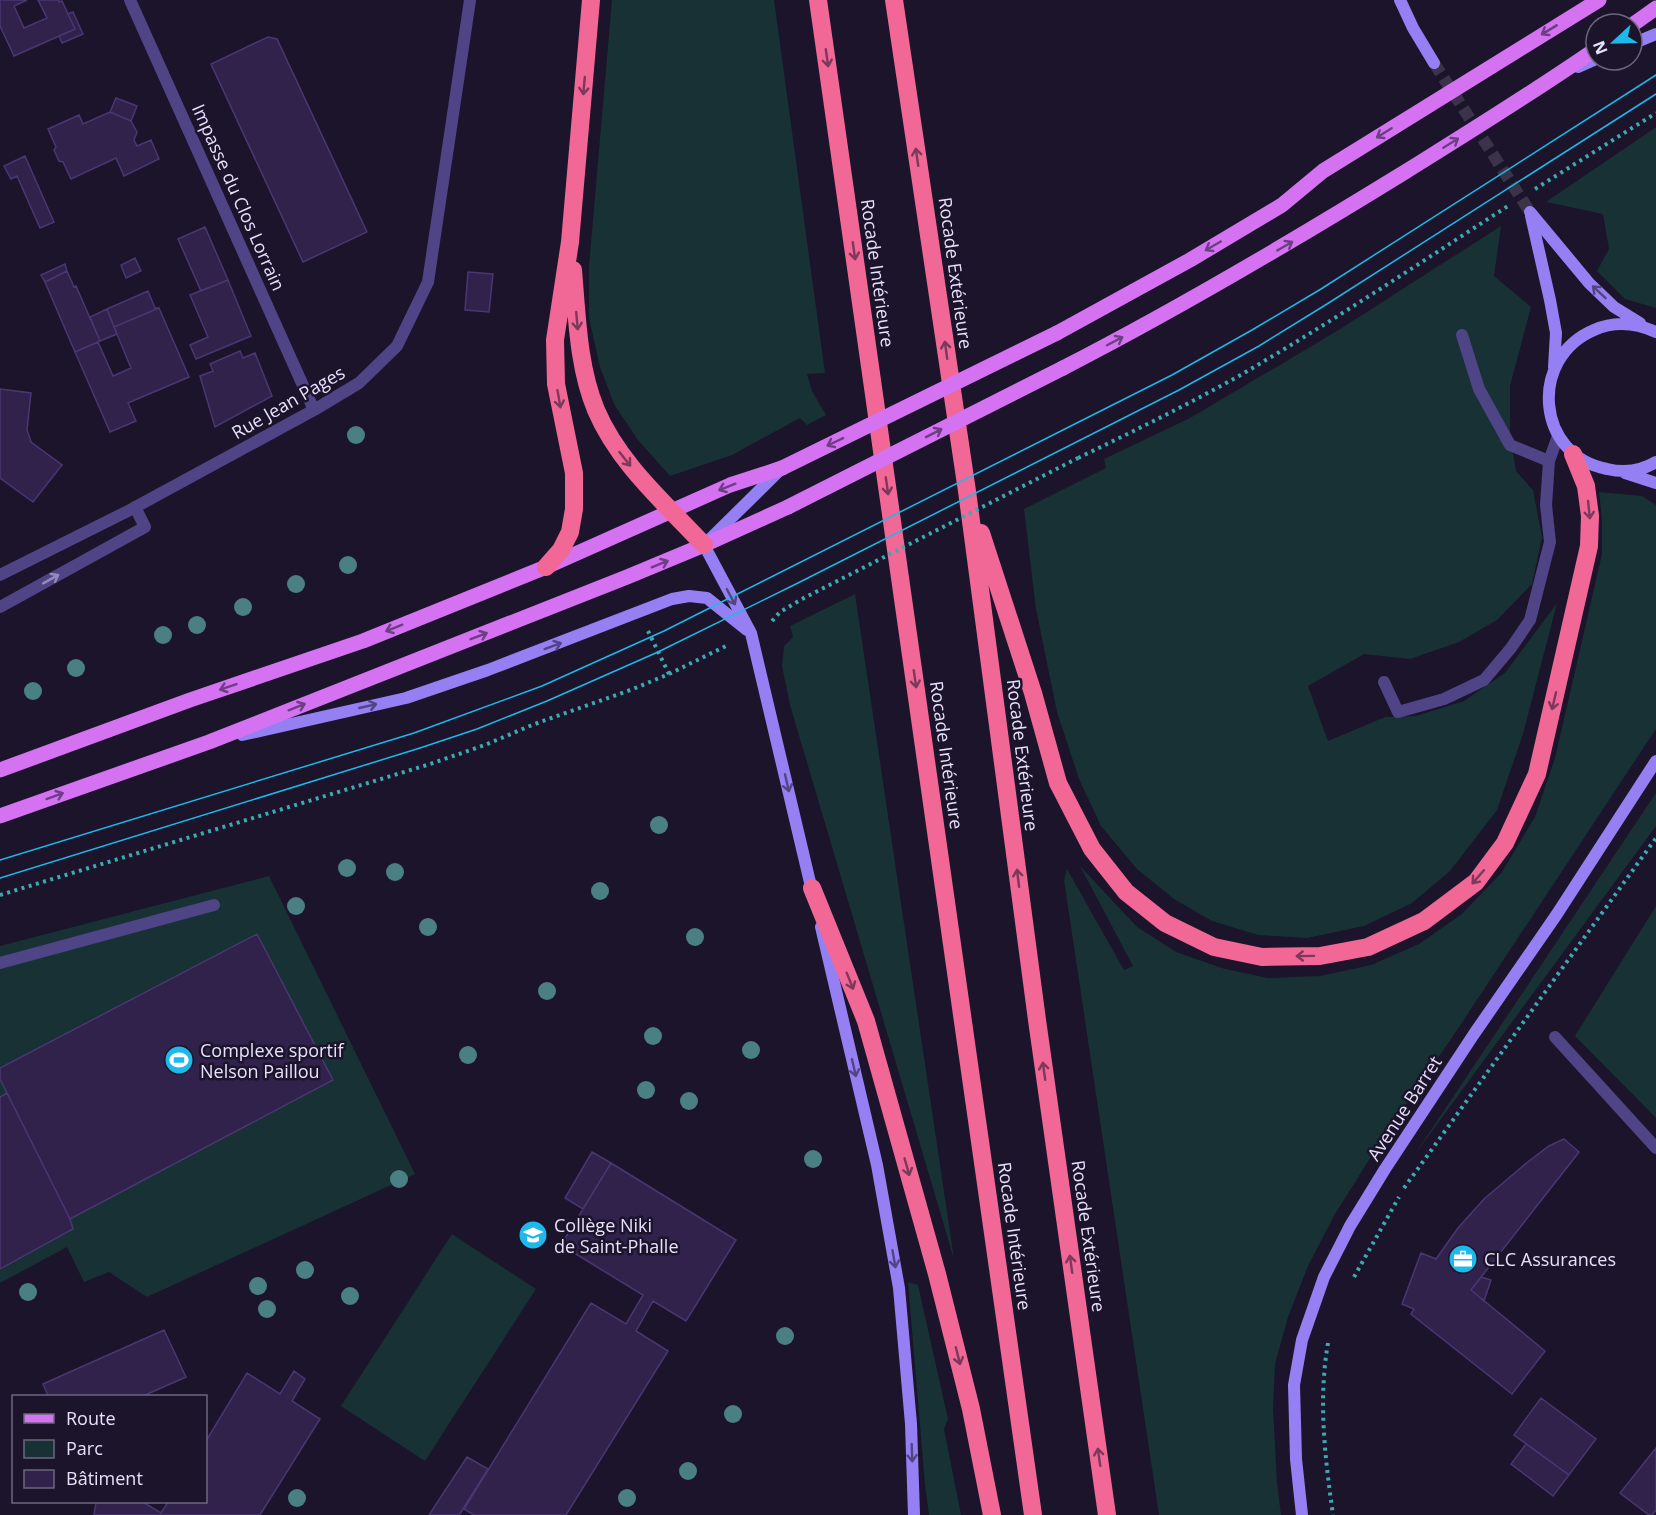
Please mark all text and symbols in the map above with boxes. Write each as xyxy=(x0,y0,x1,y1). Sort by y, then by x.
north arrow xyxy=(1584,12,1644,72)
one-way arrow xyxy=(1541,25,1558,37)
text: N xyxy=(1587,37,1613,58)
one-way arrow xyxy=(821,48,832,67)
one-way arrow xyxy=(578,75,589,95)
street label: Impasse du Clos Lorrain xyxy=(187,100,291,294)
one-way arrow xyxy=(1376,128,1393,140)
one-way arrow xyxy=(1442,137,1459,149)
one-way arrow xyxy=(912,147,923,167)
street label: Rocade Extérieure xyxy=(933,196,979,350)
street label: Rocade Intérieure xyxy=(856,197,900,349)
one-way arrow xyxy=(1276,239,1293,251)
one-way arrow xyxy=(1205,240,1222,252)
one-way arrow xyxy=(849,241,860,260)
one-way arrow xyxy=(1591,285,1606,300)
one-way arrow xyxy=(572,310,583,330)
one-way arrow xyxy=(1106,335,1123,347)
one-way arrow xyxy=(941,340,952,360)
street label: Rue Jean Pages xyxy=(227,360,349,444)
one-way arrow xyxy=(554,388,565,408)
one-way arrow xyxy=(925,427,943,439)
one-way arrow xyxy=(827,437,845,449)
one-way arrow xyxy=(619,451,632,467)
one-way arrow xyxy=(882,475,893,495)
one-way arrow xyxy=(718,482,737,493)
one-way arrow xyxy=(1584,499,1595,519)
one-way arrow xyxy=(650,557,669,568)
one-way arrow xyxy=(42,573,59,585)
one-way arrow xyxy=(725,588,737,605)
one-way arrow xyxy=(386,623,404,634)
one-way arrow xyxy=(469,630,487,641)
one-way arrow xyxy=(543,639,562,650)
one-way arrow xyxy=(909,668,920,688)
street label: Rocade Extérieure xyxy=(1002,678,1044,832)
street label: Rocade Intérieure xyxy=(925,679,969,831)
one-way arrow xyxy=(219,683,238,694)
one-way arrow xyxy=(1547,691,1559,710)
one-way arrow xyxy=(358,700,377,711)
one-way arrow xyxy=(287,701,306,712)
one-way arrow xyxy=(782,773,793,792)
one-way arrow xyxy=(45,790,64,801)
one-way arrow xyxy=(1012,868,1023,888)
one-way arrow xyxy=(1471,869,1485,884)
one-way arrow xyxy=(1296,950,1316,962)
one-way arrow xyxy=(845,971,856,990)
place label: Complexe sportif Nelson Paillou xyxy=(200,1038,344,1083)
sports icon: Complexe sportif Nelson Paillou xyxy=(163,1044,195,1076)
street label: Avenue Barret xyxy=(1361,1051,1447,1165)
one-way arrow xyxy=(849,1057,860,1077)
one-way arrow xyxy=(1038,1062,1049,1081)
one-way arrow xyxy=(902,1157,913,1176)
street label: Rocade Extérieure xyxy=(1066,1159,1112,1313)
street label: Rocade Intérieure xyxy=(993,1160,1037,1312)
place label: Collège Niki de Saint-Phalle xyxy=(554,1213,679,1258)
school or university icon: Collège Niki de Saint-Phalle xyxy=(517,1219,549,1251)
office icon: CLC Assurances xyxy=(1447,1243,1479,1275)
place label: CLC Assurances xyxy=(1484,1247,1616,1271)
one-way arrow xyxy=(889,1248,900,1268)
one-way arrow xyxy=(1066,1255,1077,1274)
one-way arrow xyxy=(952,1346,964,1365)
legend xyxy=(12,1395,207,1503)
text: Route xyxy=(66,1406,116,1430)
text: Parc xyxy=(66,1436,103,1460)
one-way arrow xyxy=(906,1442,917,1462)
one-way arrow xyxy=(1093,1448,1104,1467)
text: Bâtiment xyxy=(66,1466,143,1490)

